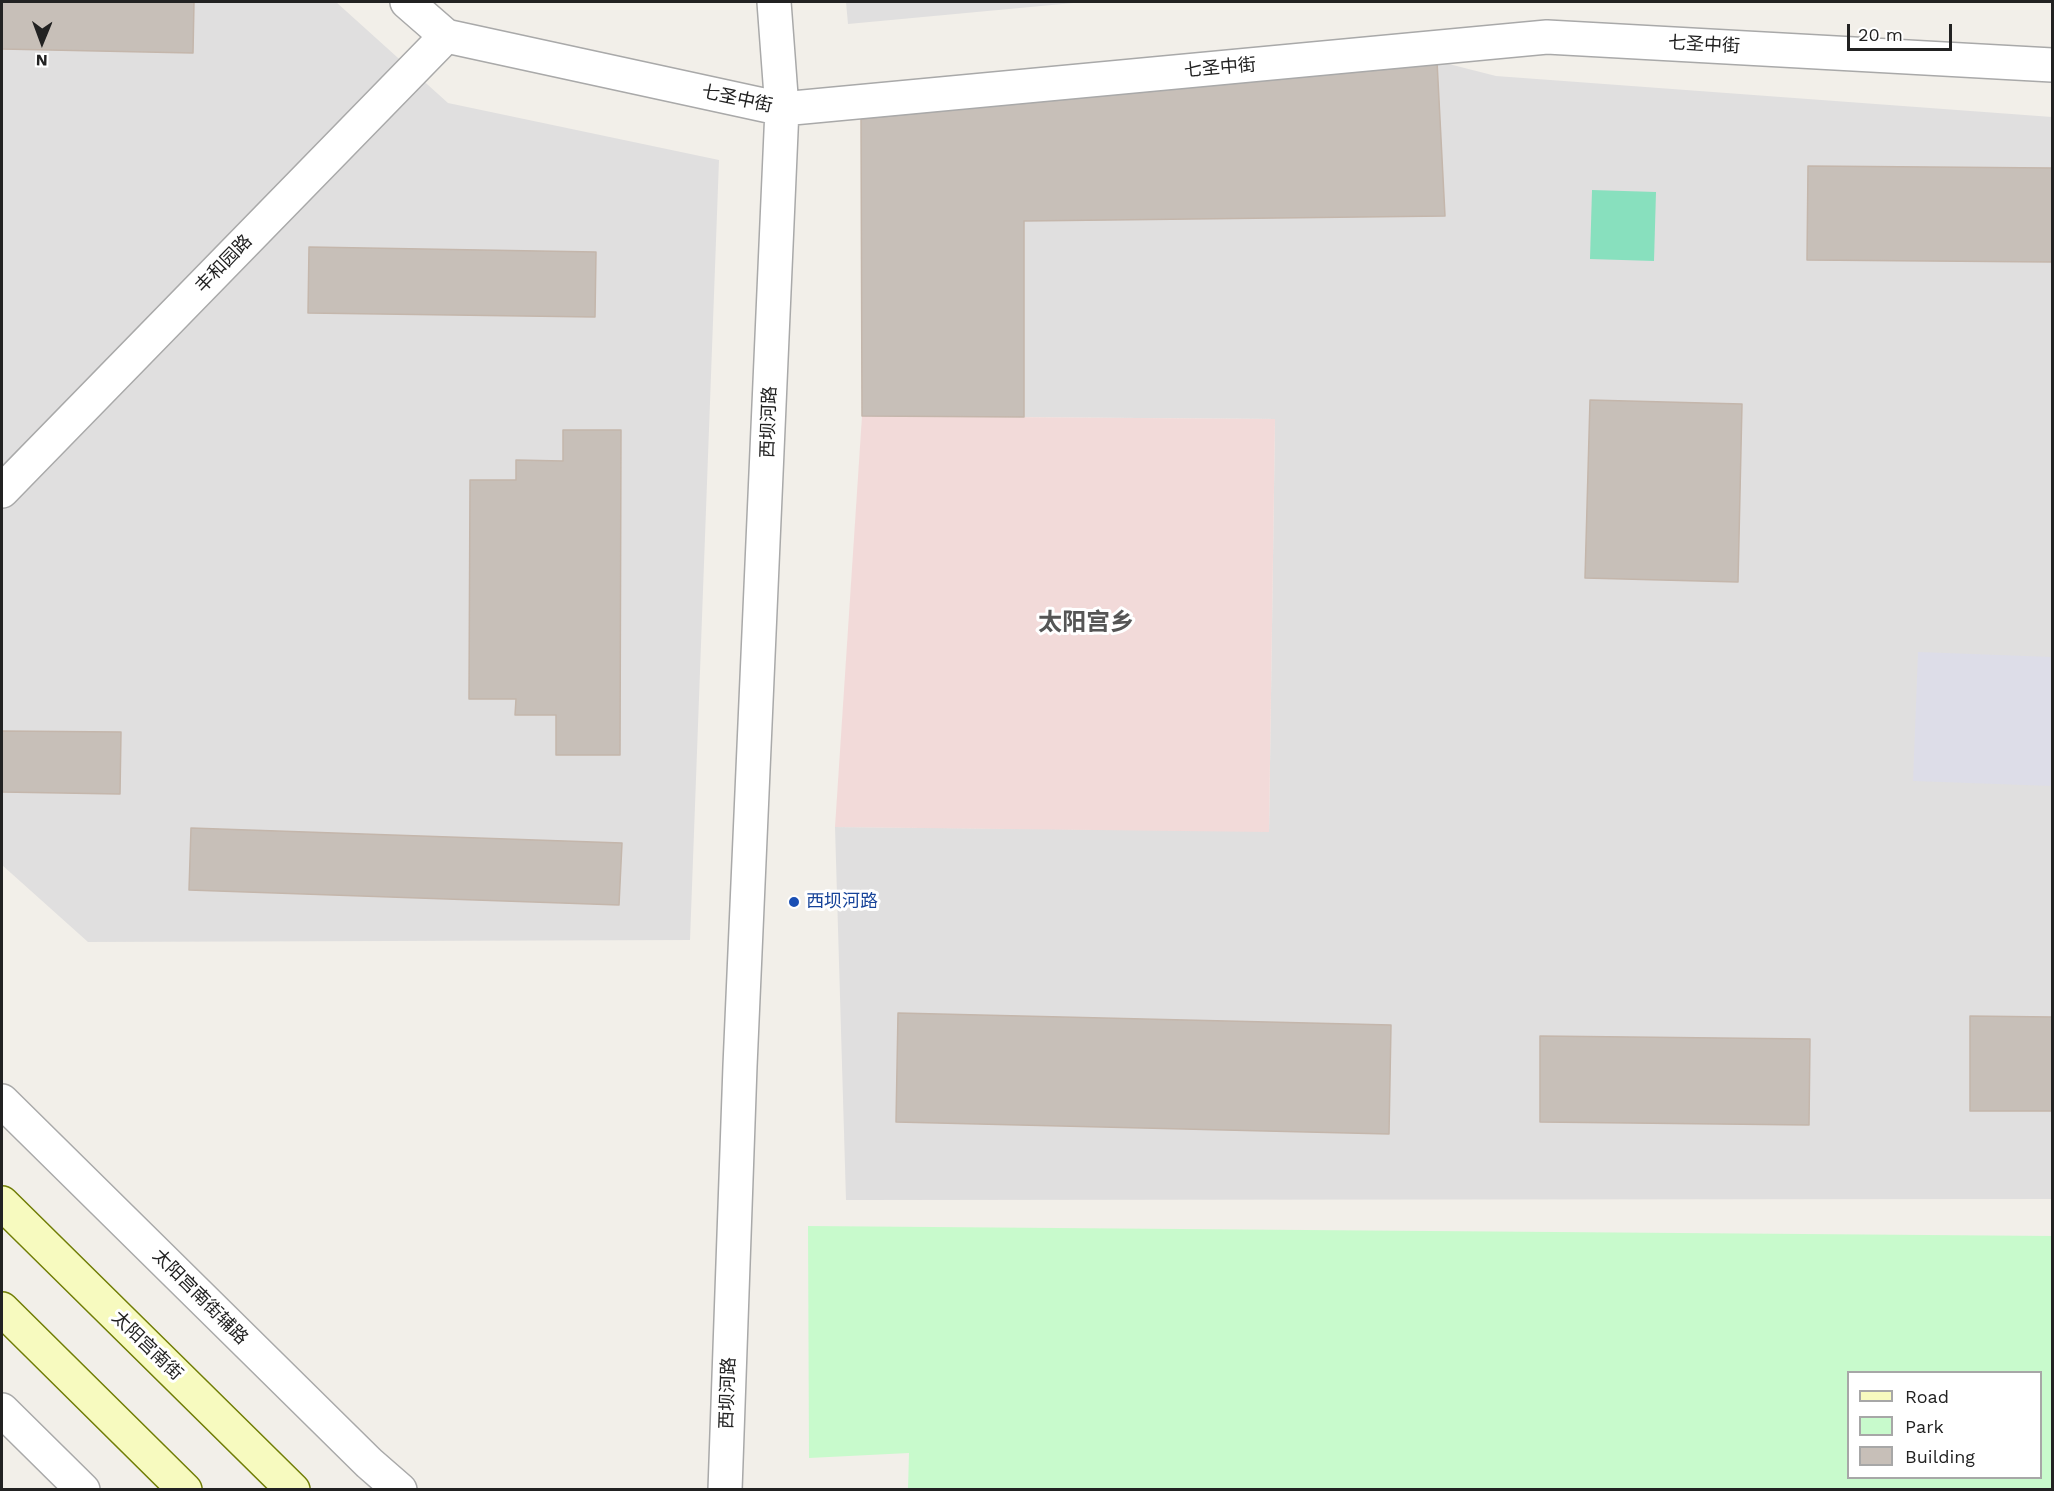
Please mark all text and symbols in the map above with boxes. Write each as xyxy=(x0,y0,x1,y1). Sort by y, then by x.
north arrow xyxy=(12,12,72,72)
scale bar xyxy=(1850,12,1955,50)
text: 20 m xyxy=(1858,24,1903,45)
street label: 七圣中街 xyxy=(1667,32,1741,58)
text: N xyxy=(36,51,48,70)
street label: 七圣中街 xyxy=(1183,54,1257,82)
street label: 七圣中街 xyxy=(700,81,774,117)
street label: 丰和园路 xyxy=(191,231,257,297)
street label: 西坝河路 xyxy=(757,386,781,458)
district label: 太阳宫乡 xyxy=(1038,609,1134,637)
place label: 西坝河路 xyxy=(806,891,878,913)
marker: 西坝河路 xyxy=(787,895,801,909)
street label: 太阳宫南街辅路 xyxy=(148,1245,252,1349)
street label: 太阳宫南街 xyxy=(107,1307,187,1385)
street label: 西坝河路 xyxy=(716,1357,740,1429)
legend xyxy=(1847,1371,2042,1479)
text: Road xyxy=(1905,1386,1949,1407)
text: Park xyxy=(1905,1416,1944,1437)
text: Building xyxy=(1905,1446,1975,1467)

